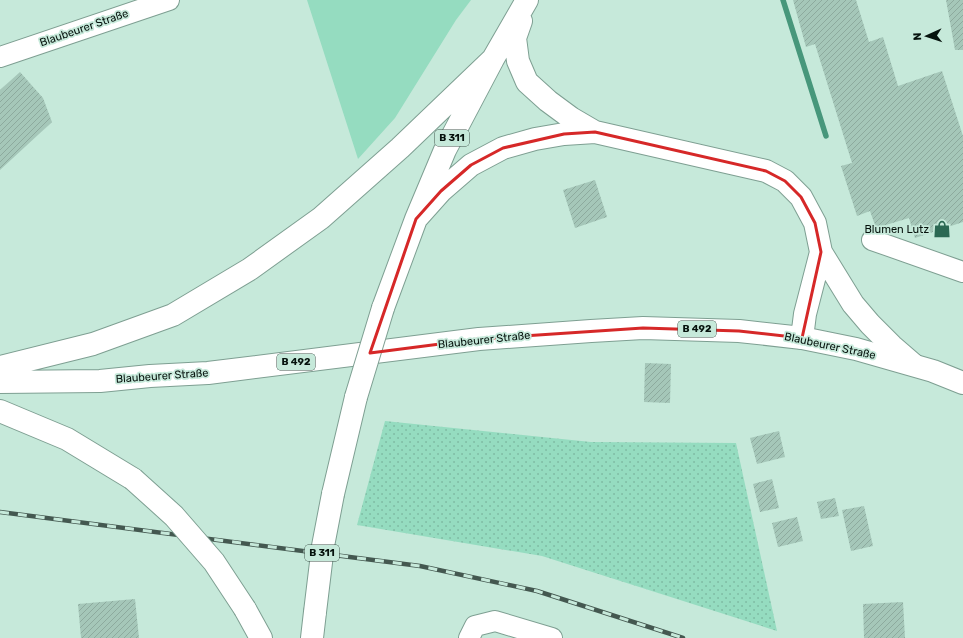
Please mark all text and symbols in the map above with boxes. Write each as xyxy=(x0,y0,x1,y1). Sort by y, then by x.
street label: Blaubeurer Straße xyxy=(38,7,130,49)
north arrow xyxy=(907,16,947,56)
text: N xyxy=(911,32,924,41)
road number: B 311 xyxy=(435,130,469,146)
shop icon: Blumen Lutz xyxy=(932,219,952,239)
place label: Blumen Lutz xyxy=(865,223,929,236)
road number: B 492 xyxy=(678,321,716,337)
street label: Blaubeurer Straße xyxy=(437,329,531,351)
street label: Blaubeurer Straße xyxy=(783,330,877,362)
road number: B 492 xyxy=(277,354,315,370)
street label: Blaubeurer Straße xyxy=(115,366,209,386)
road number: B 311 xyxy=(305,545,339,561)

